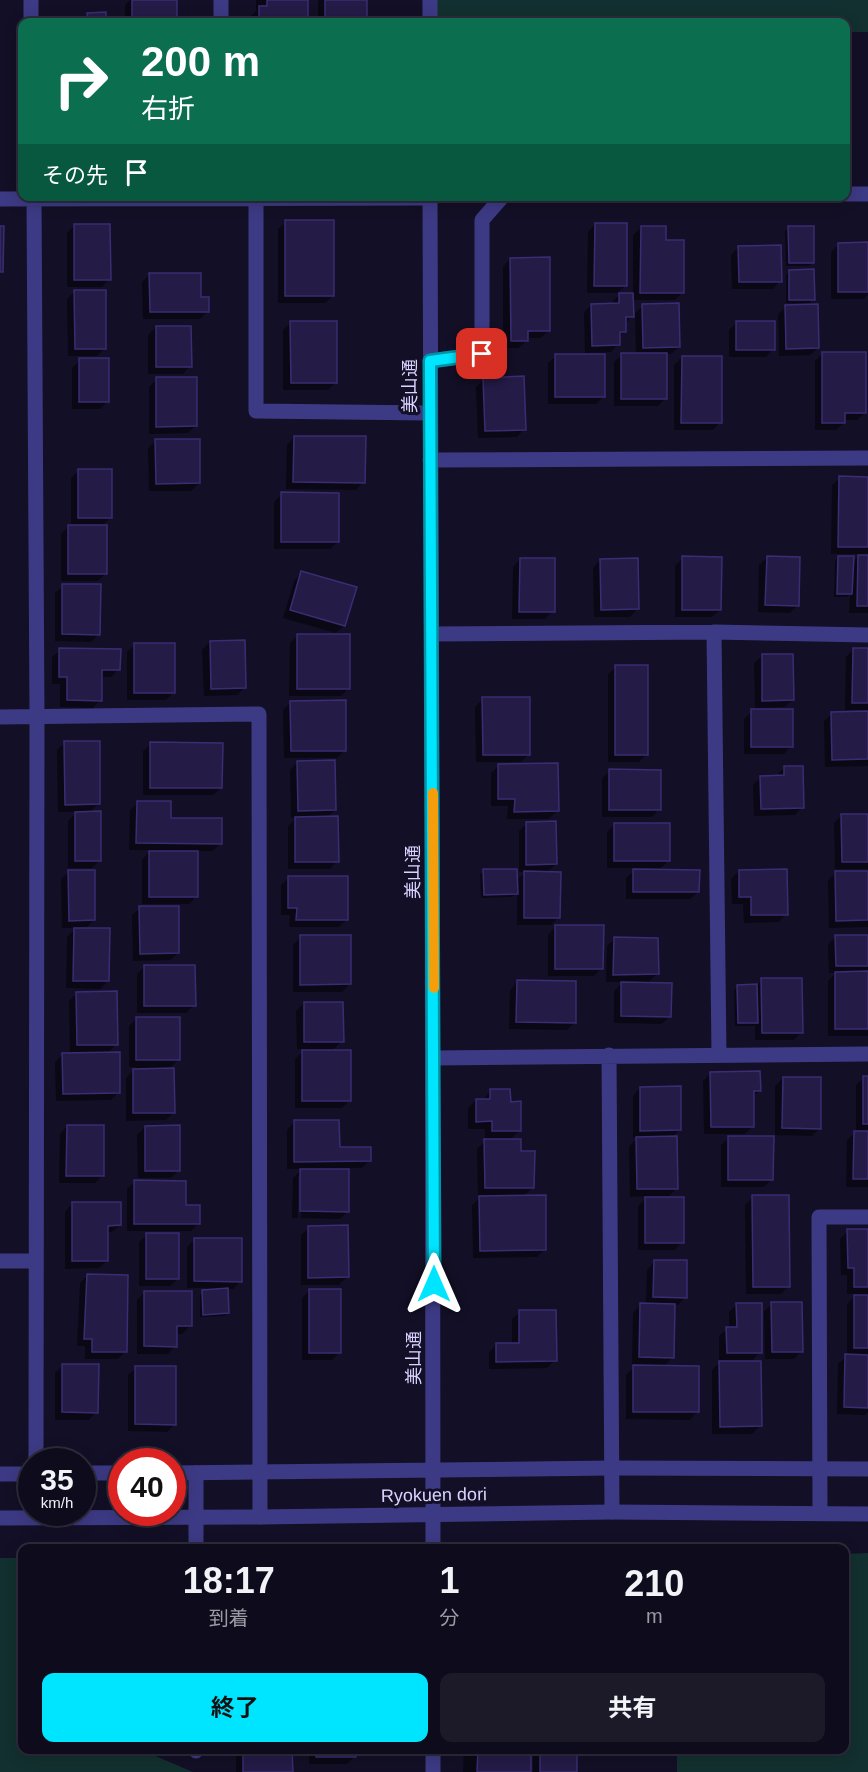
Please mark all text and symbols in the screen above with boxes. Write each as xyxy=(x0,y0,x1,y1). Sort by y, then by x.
text: 200 m xyxy=(141,38,260,85)
icon: right xyxy=(42,42,120,120)
text: 右折 xyxy=(141,94,195,124)
icon: arrive xyxy=(120,156,153,189)
text: その先 xyxy=(42,163,108,188)
pin xyxy=(456,328,507,379)
icon: arrive xyxy=(465,337,498,370)
street label: 美山通 xyxy=(400,359,420,413)
street label: 美山通 xyxy=(403,845,423,899)
position arrow xyxy=(402,1252,466,1316)
street label: 美山通 xyxy=(404,1331,424,1385)
speed limit sign: 40 xyxy=(108,1448,186,1526)
text: 35 xyxy=(40,1463,74,1496)
street label: Ryokuen dori xyxy=(381,1484,487,1506)
text: km/h xyxy=(41,1494,73,1511)
text: 18:17 xyxy=(183,1560,275,1601)
text: 1 xyxy=(439,1560,460,1601)
text: 210 xyxy=(624,1563,684,1604)
text: m xyxy=(646,1605,663,1627)
text: 到着 xyxy=(209,1607,249,1629)
text: 分 xyxy=(440,1607,460,1629)
button: 終了 xyxy=(42,1673,428,1742)
button: 共有 xyxy=(440,1673,825,1742)

